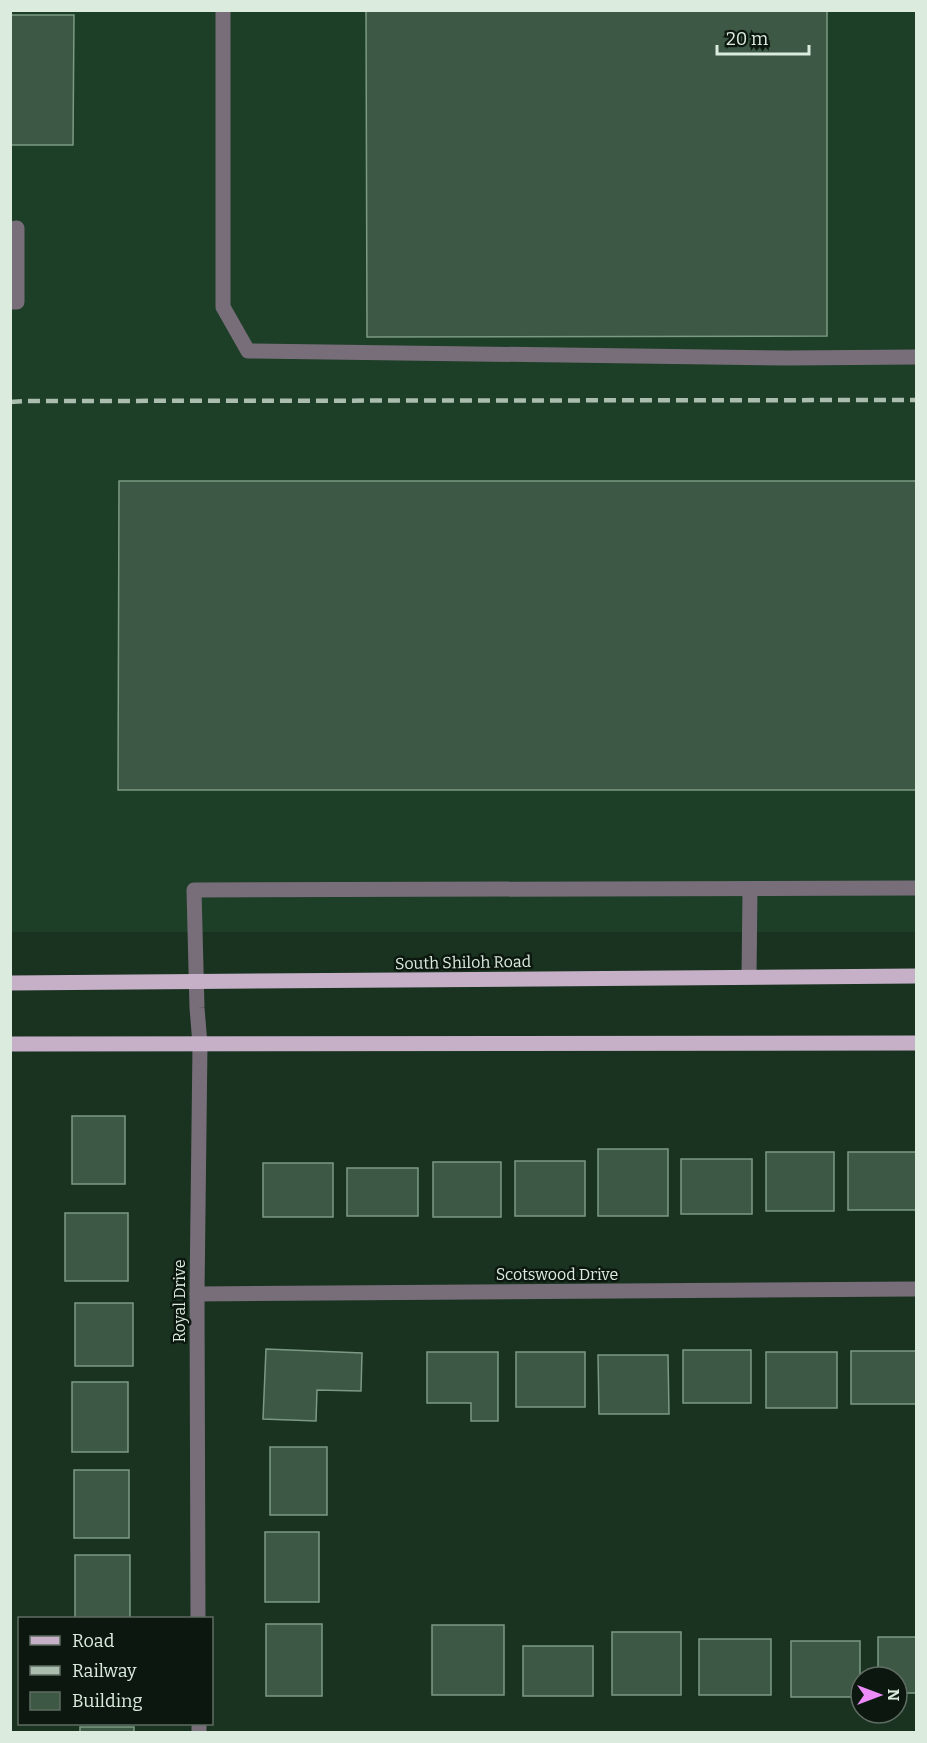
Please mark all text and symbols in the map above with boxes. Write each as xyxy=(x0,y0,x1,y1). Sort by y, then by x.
scale bar xyxy=(717,18,808,56)
text: 20 m xyxy=(726,28,768,50)
street label: South Shiloh Road xyxy=(395,952,532,973)
street label: Royal Drive xyxy=(170,1259,189,1343)
street label: Scotswood Drive xyxy=(496,1265,618,1284)
legend xyxy=(18,1617,213,1725)
text: Road xyxy=(72,1630,115,1652)
text: Railway xyxy=(72,1660,137,1682)
north arrow xyxy=(849,1665,909,1725)
text: N xyxy=(884,1689,903,1701)
text: Building xyxy=(72,1690,143,1712)

